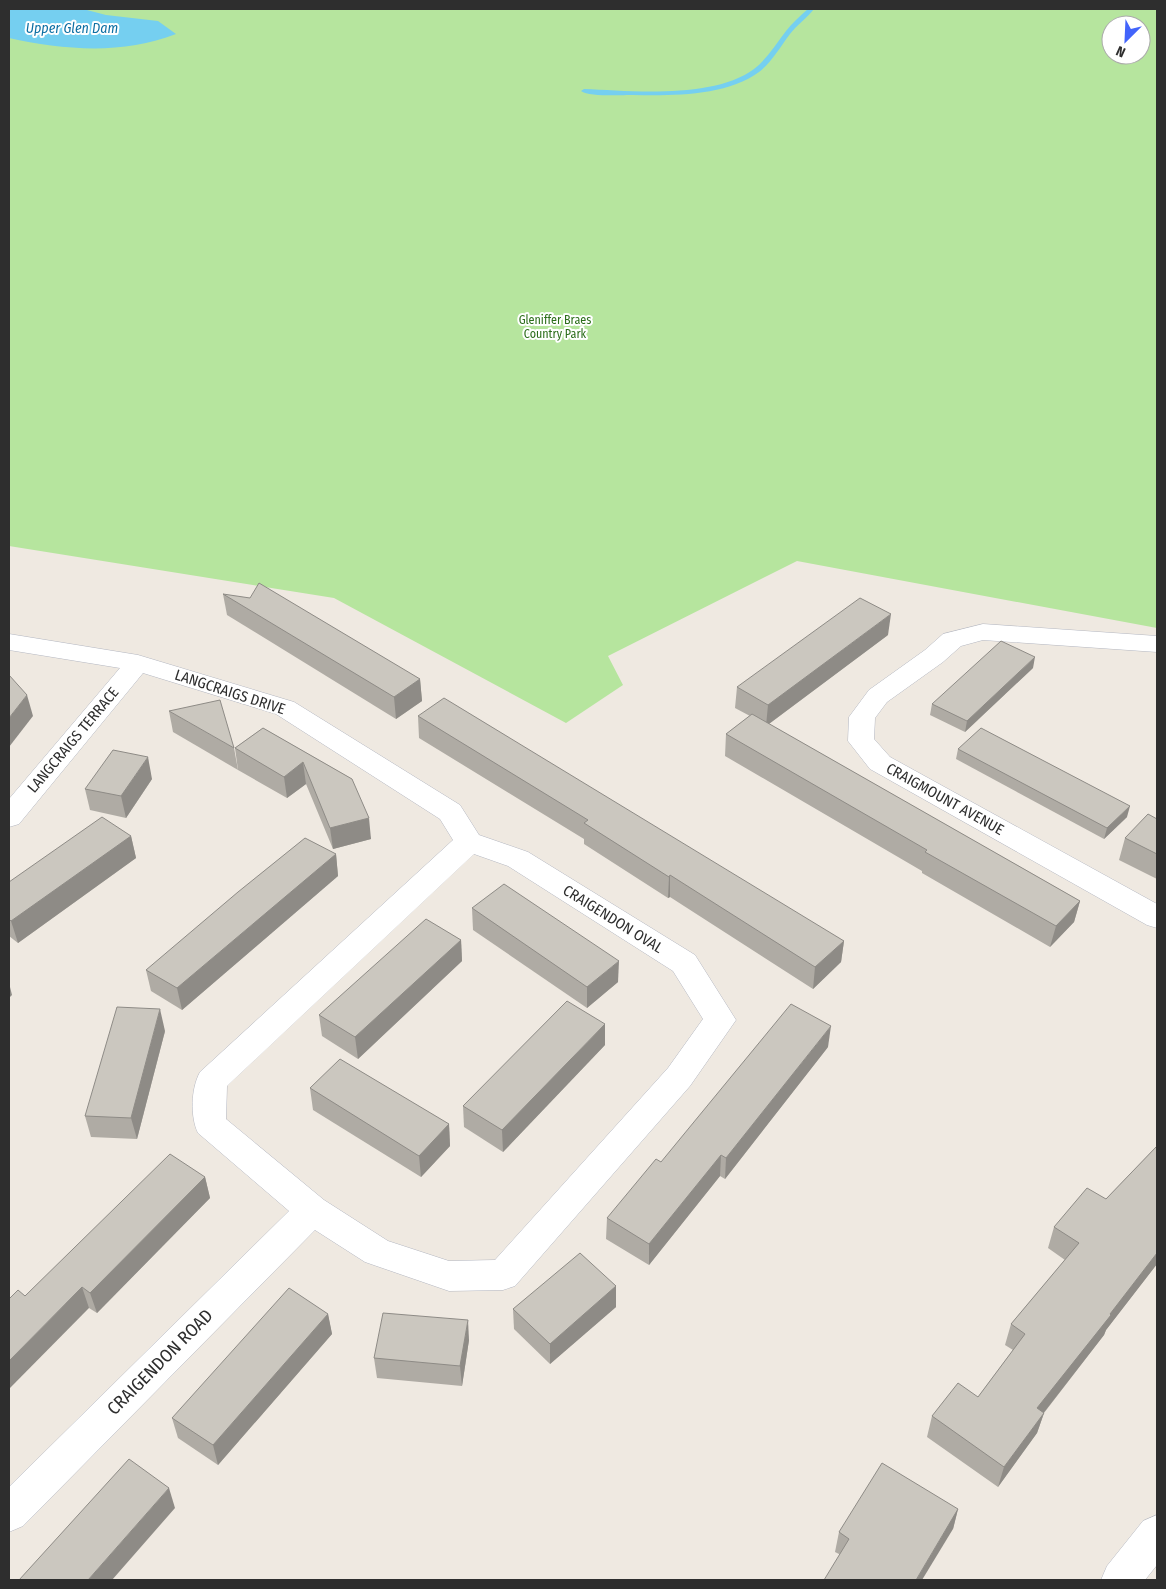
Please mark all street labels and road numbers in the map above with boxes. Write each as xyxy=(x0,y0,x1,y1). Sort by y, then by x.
street label: LANGCRAIGS DRIVE xyxy=(173,666,287,718)
street label: LANGCRAIGS TERRACE xyxy=(24,684,122,796)
street label: CRAIGMOUNT AVENUE xyxy=(883,759,1007,839)
street label: CRAIGENDON OVAL xyxy=(560,881,667,957)
street label: CRAIGENDON ROAD xyxy=(103,1305,217,1419)

